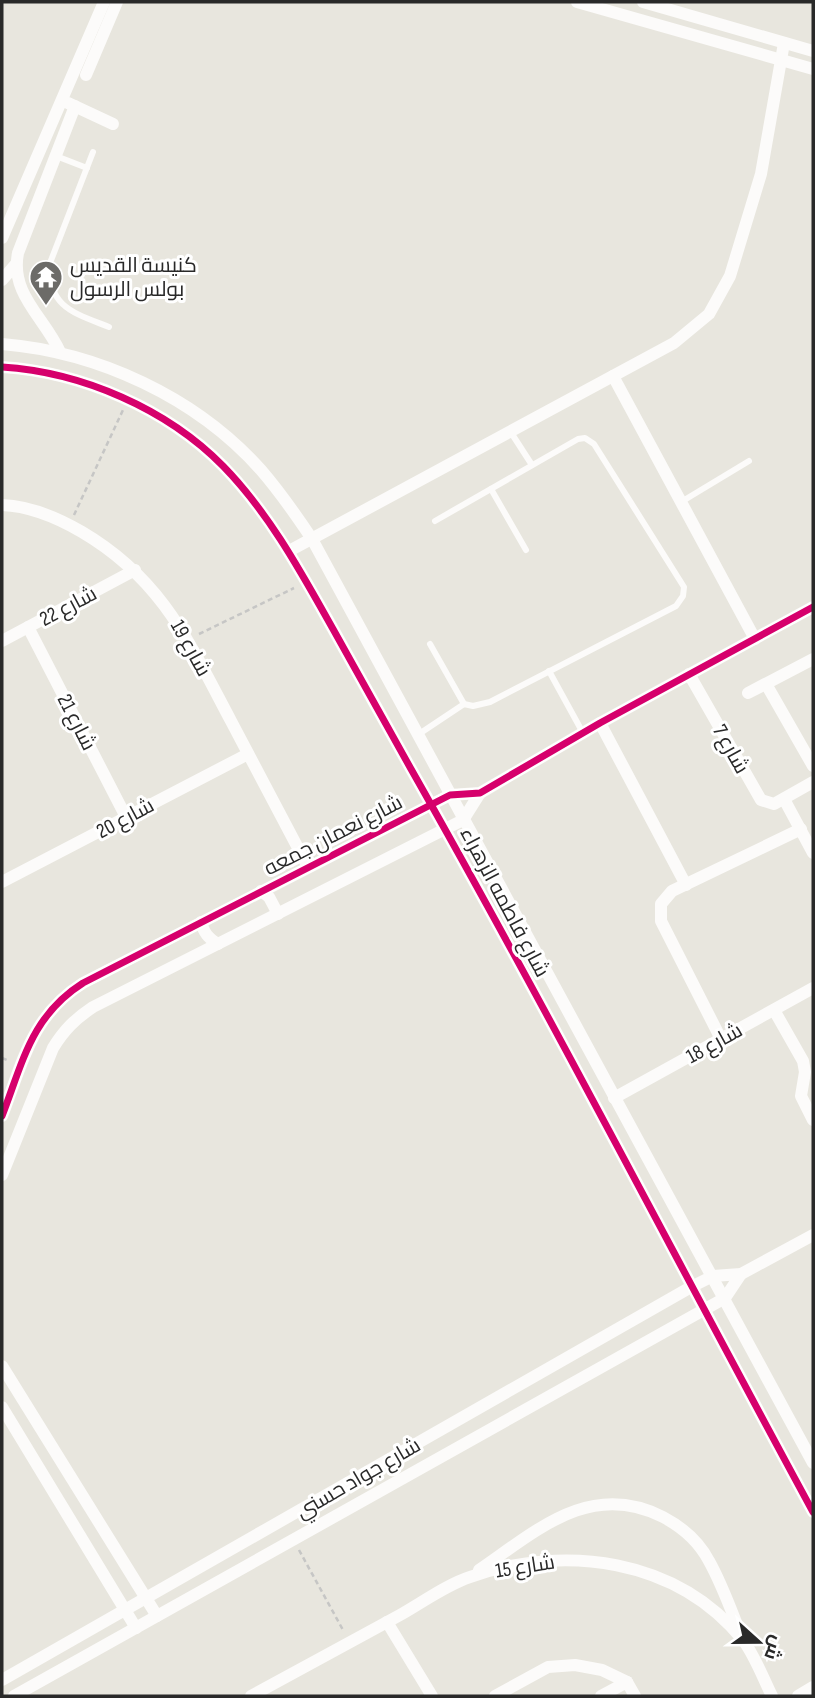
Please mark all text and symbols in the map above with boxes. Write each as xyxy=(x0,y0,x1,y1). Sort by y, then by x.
place label: كنيسة القديس بولس الرسول xyxy=(70,253,197,302)
temple icon: كنيسة القديس بولس الرسول xyxy=(27,258,65,307)
street label: شارع 22 xyxy=(35,581,102,633)
street label: شارع 19 xyxy=(164,616,216,681)
street label: شارع 21 xyxy=(51,690,101,755)
street label: شارع 7 xyxy=(706,720,754,779)
street label: شارع نعمان جمعه xyxy=(260,790,407,882)
street label: شارع 20 xyxy=(92,793,159,845)
street label: شارع فاطمه الزهراء xyxy=(454,823,555,982)
street label: شارع 18 xyxy=(682,1018,747,1070)
street label: شارع جواد حسني xyxy=(291,1433,427,1527)
street label: شارع 15 xyxy=(494,1549,557,1585)
north arrow xyxy=(724,1607,794,1677)
text: ش xyxy=(758,1632,789,1663)

